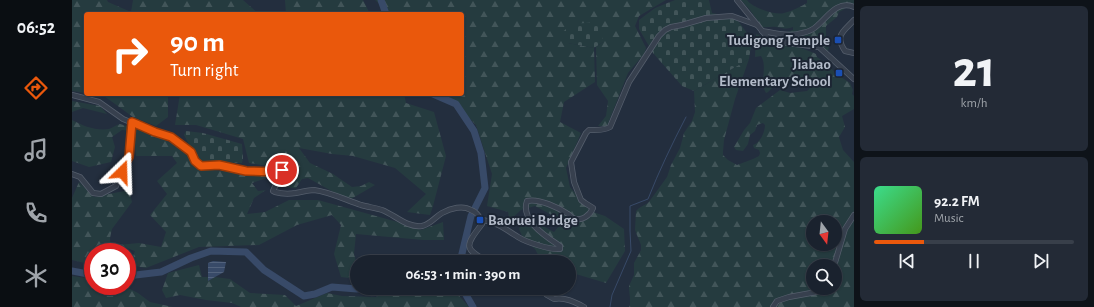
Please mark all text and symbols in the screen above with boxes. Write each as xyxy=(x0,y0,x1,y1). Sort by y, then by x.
text: 06:52 xyxy=(17,19,55,37)
icon: right xyxy=(104,28,156,80)
text: 90 m xyxy=(170,29,225,57)
place label: Tudigong Temple xyxy=(727,33,830,48)
marker: Tudigong Temple xyxy=(833,35,843,45)
text: 21 xyxy=(952,44,996,96)
place label: Jiabao Elementary School xyxy=(719,57,831,89)
text: Turn right xyxy=(170,62,239,80)
marker: Jiabao Elementary School xyxy=(834,68,844,78)
icon: directions xyxy=(22,74,50,102)
text: km/h xyxy=(961,97,987,110)
icon: music xyxy=(22,136,50,164)
position arrow xyxy=(101,151,143,193)
pin xyxy=(265,153,299,187)
icon: arrive xyxy=(271,159,293,181)
text: 92.2 FM xyxy=(934,194,980,209)
icon: phone xyxy=(22,199,50,227)
text: Music xyxy=(934,212,964,225)
place label: Baoruei Bridge xyxy=(488,213,578,228)
marker: Baoruei Bridge xyxy=(475,215,485,225)
north arrow xyxy=(806,215,842,251)
map controls xyxy=(806,215,842,295)
speed limit sign: 30 xyxy=(84,243,136,295)
icon: previous xyxy=(896,250,918,272)
icon: pause xyxy=(963,250,985,272)
icon: next xyxy=(1030,250,1052,272)
button: search xyxy=(806,259,842,295)
icon: climate xyxy=(22,262,50,290)
text: 06:53 · 1 min · 390 m xyxy=(406,267,520,282)

